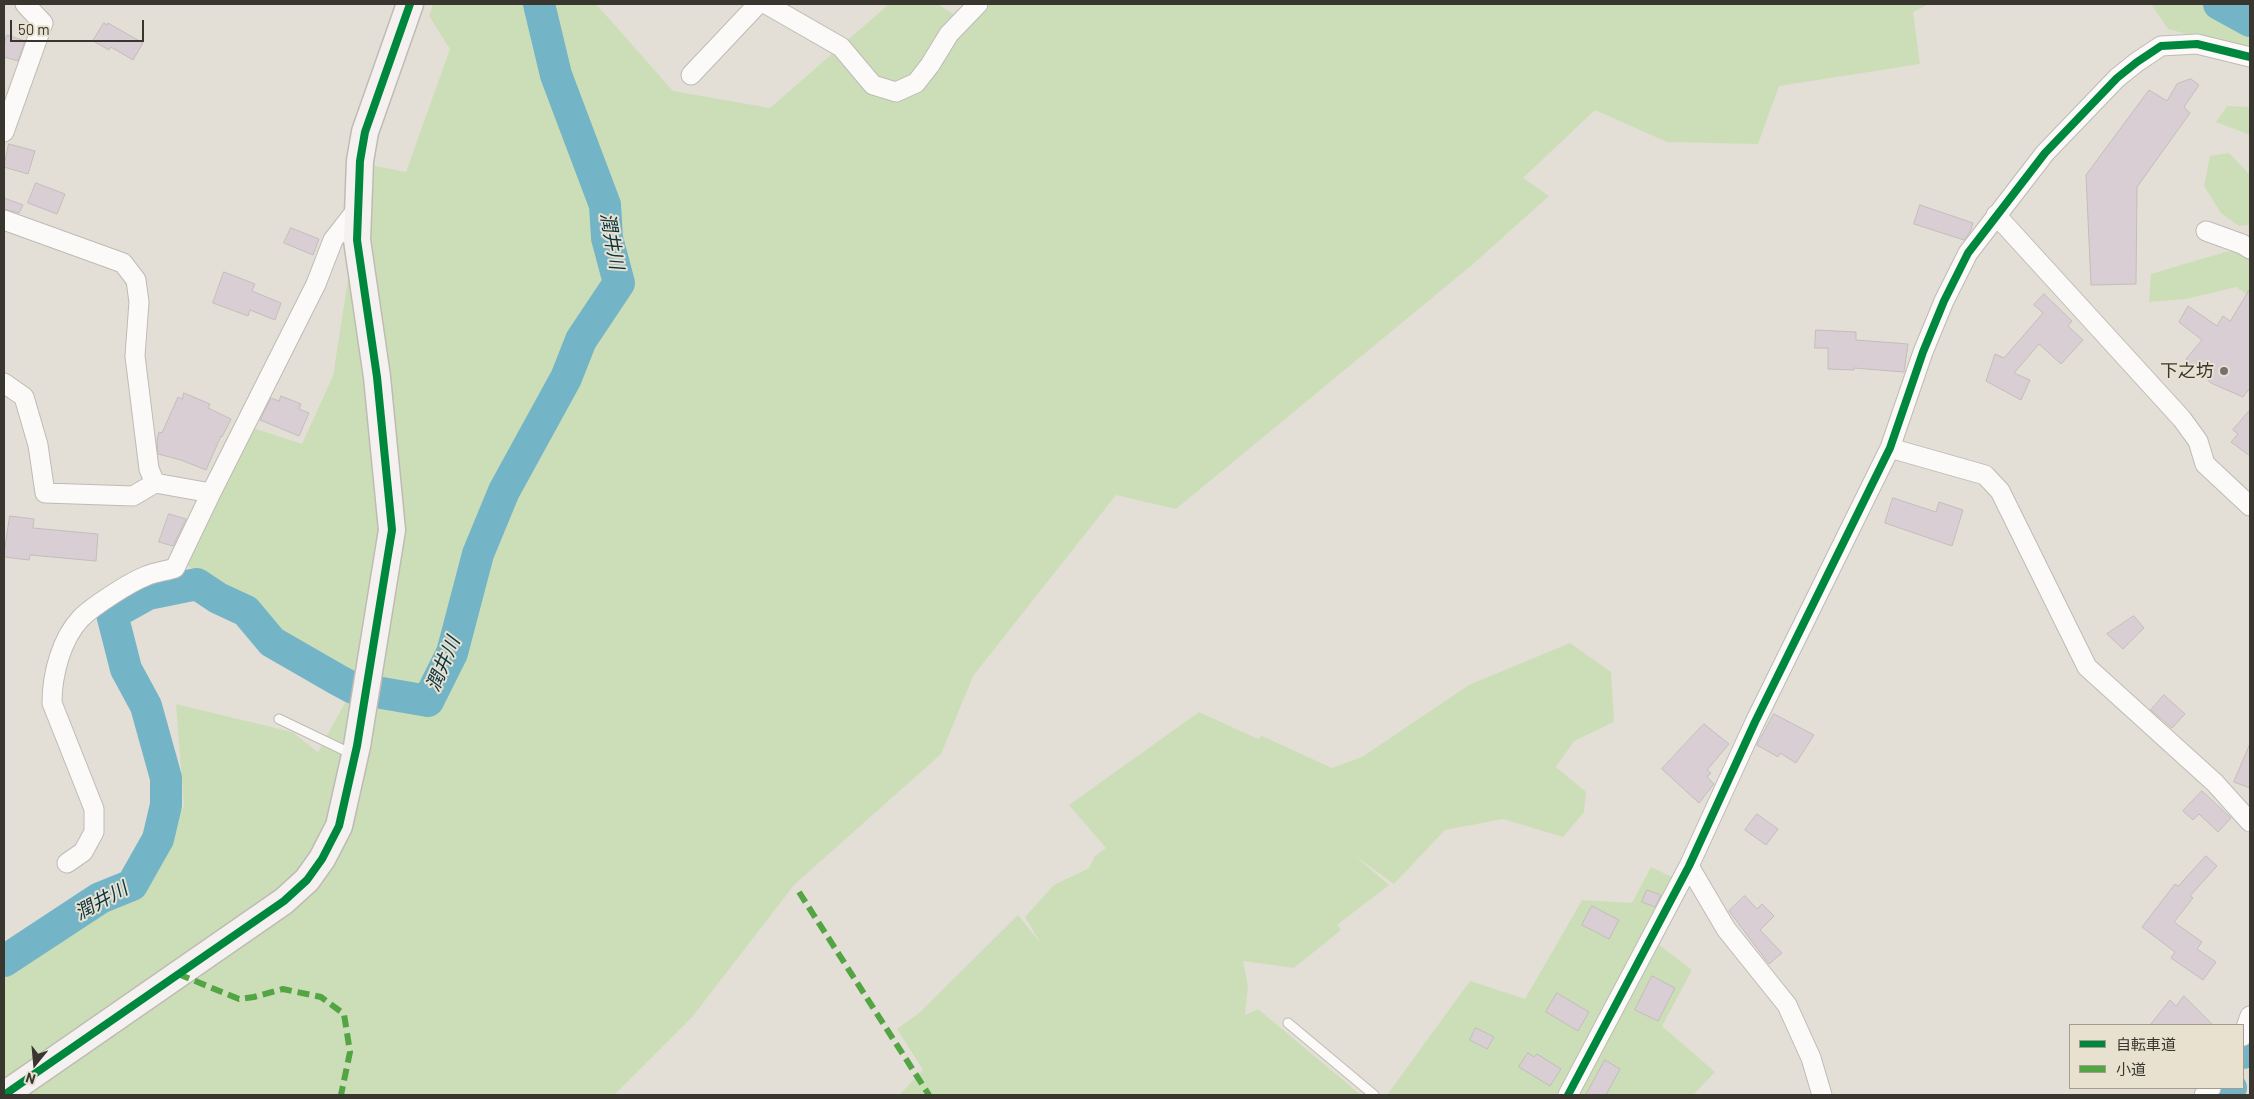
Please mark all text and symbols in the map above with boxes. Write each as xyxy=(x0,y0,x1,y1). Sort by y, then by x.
scale bar xyxy=(12,10,146,42)
text: 50 m xyxy=(18,20,50,38)
water label: 潤井川 xyxy=(596,211,628,271)
place label: 下之坊 xyxy=(2160,360,2214,382)
marker: 下之坊 xyxy=(2218,365,2230,377)
water label: 潤井川 xyxy=(421,633,465,695)
water label: 潤井川 xyxy=(71,877,131,925)
legend xyxy=(2069,1024,2244,1089)
text: 自転車道 xyxy=(2116,1035,2176,1053)
north arrow xyxy=(10,1039,60,1089)
text: 小道 xyxy=(2116,1060,2146,1078)
text: N xyxy=(24,1069,37,1088)

